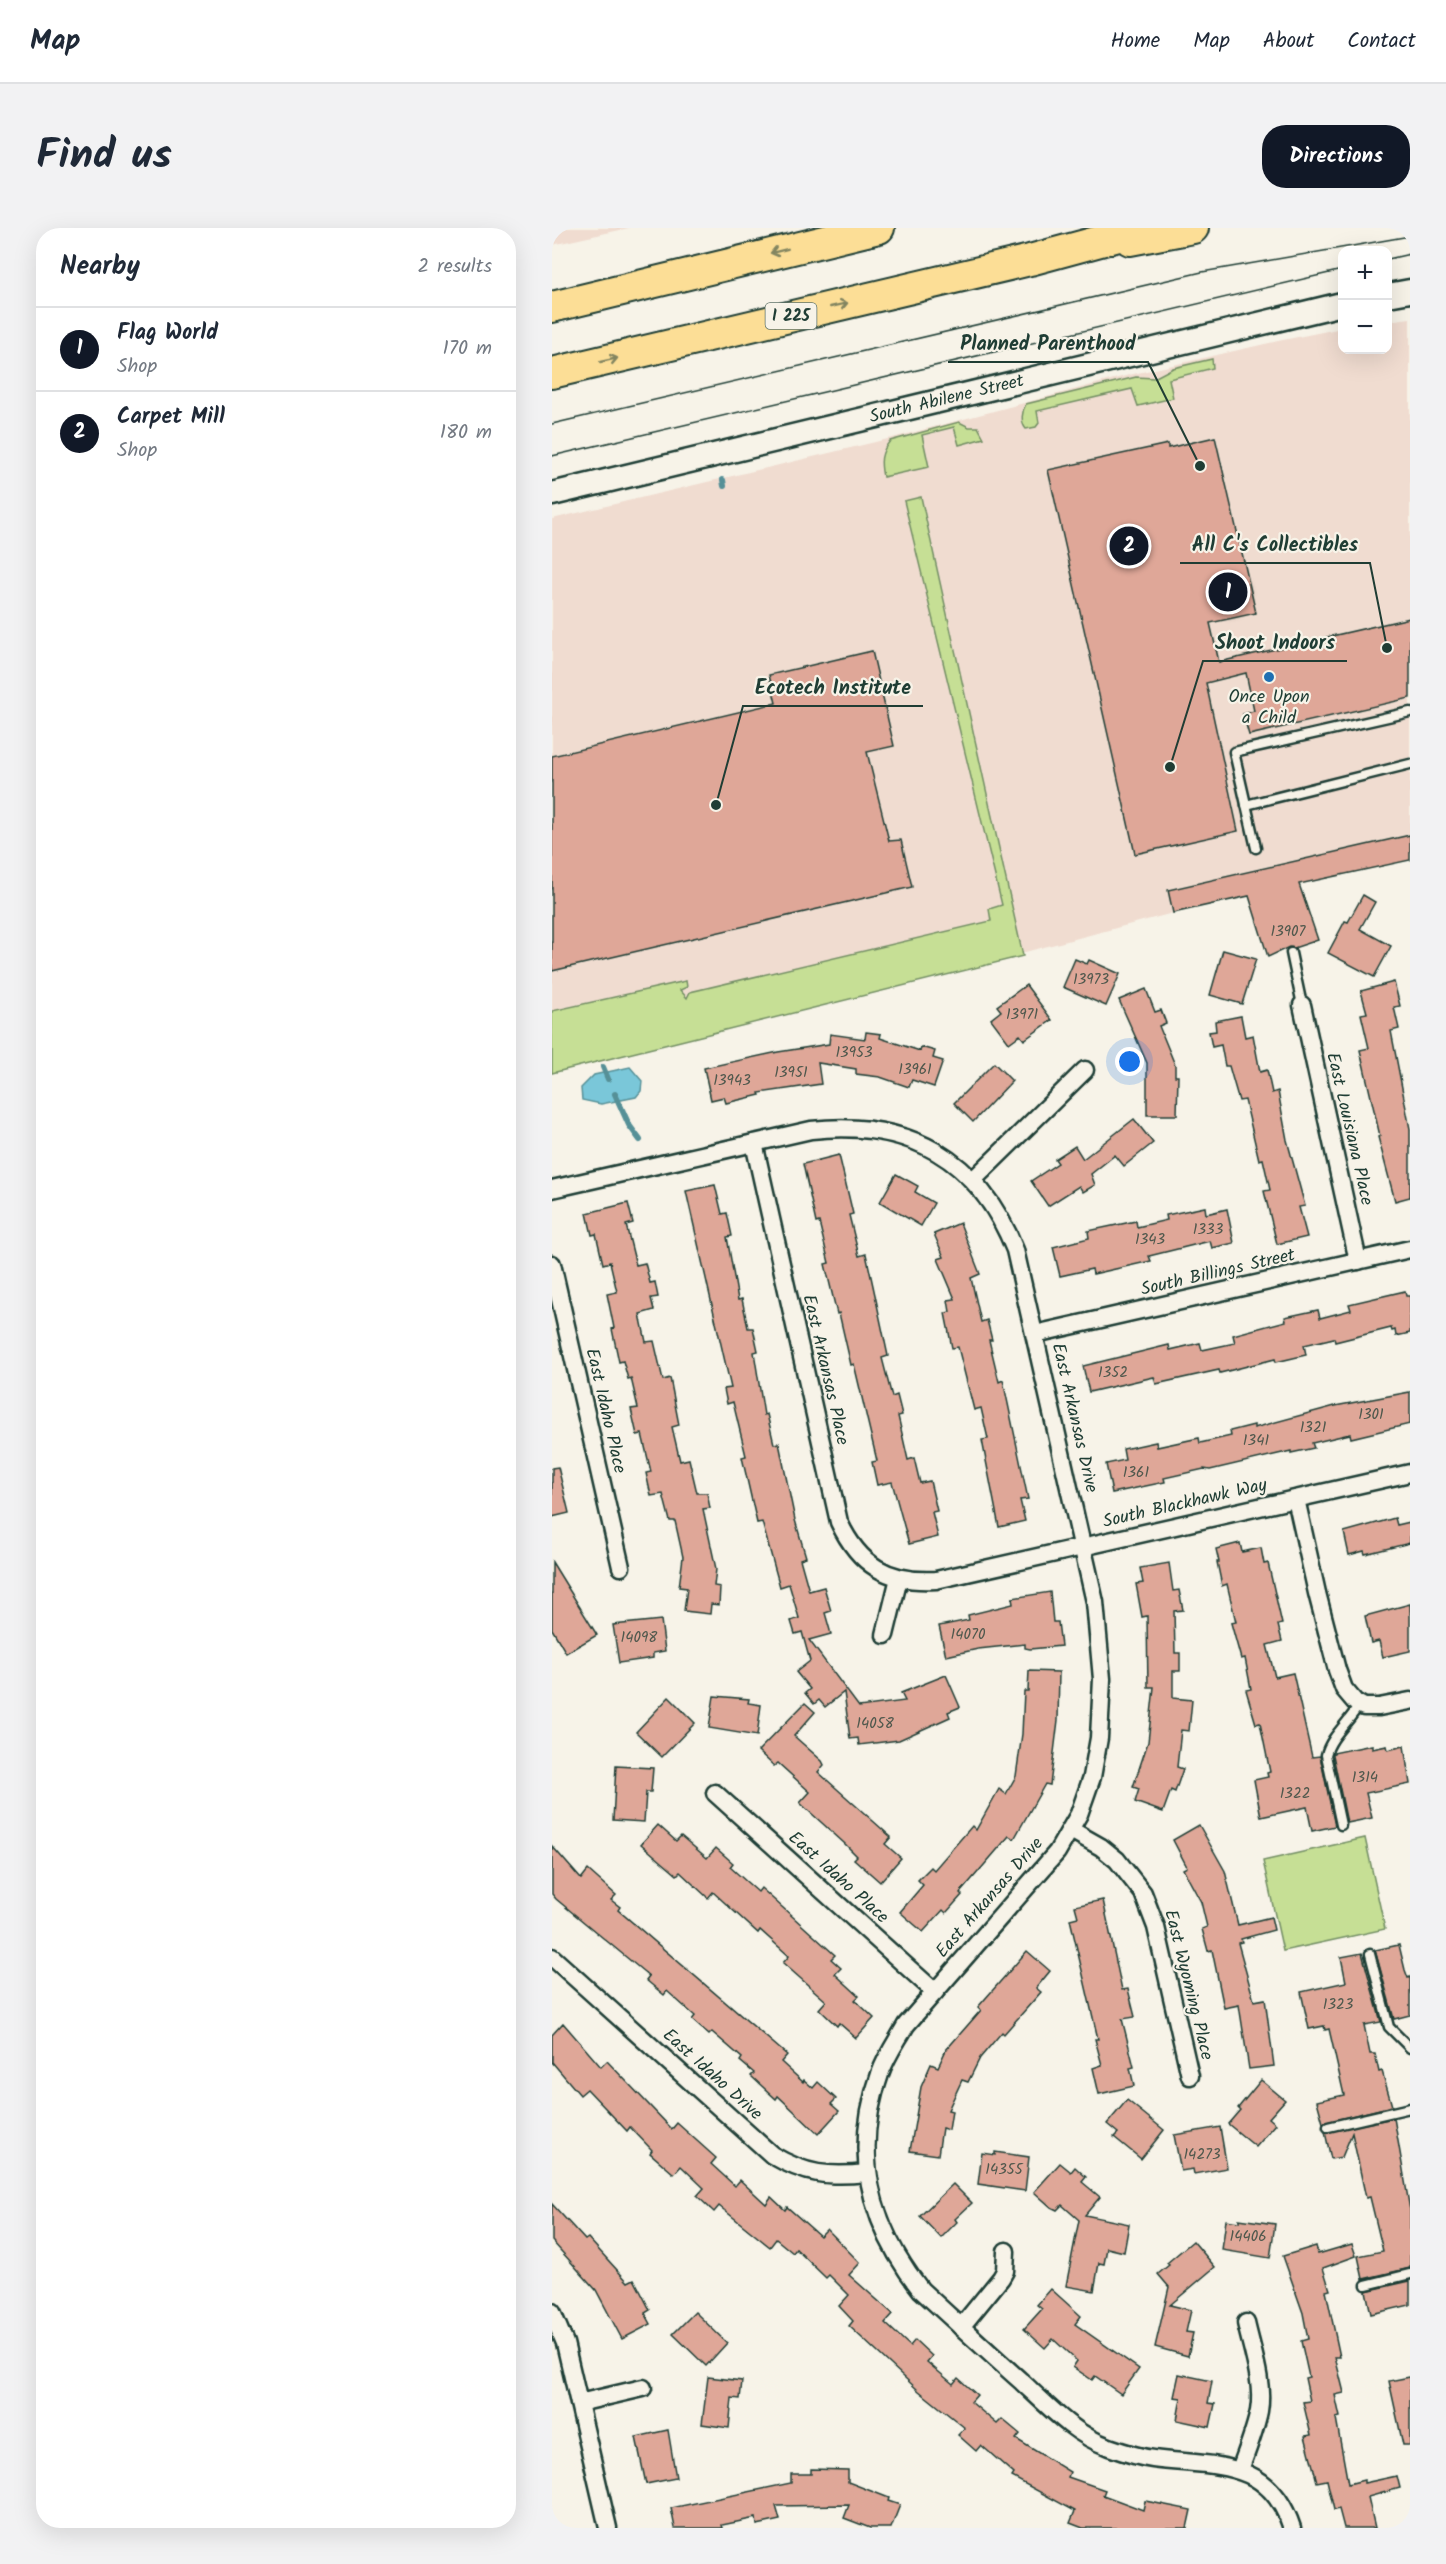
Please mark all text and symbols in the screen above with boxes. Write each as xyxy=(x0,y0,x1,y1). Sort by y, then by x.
text: Map xyxy=(30,19,81,64)
text: Home xyxy=(1111,25,1160,58)
text: Map xyxy=(1193,25,1230,58)
text: About xyxy=(1263,25,1314,58)
text: Contact xyxy=(1347,25,1416,58)
text: Find us xyxy=(36,123,172,190)
button: Directions xyxy=(1262,125,1410,188)
text: Nearby xyxy=(60,246,140,288)
one-way arrow xyxy=(770,246,789,258)
map controls xyxy=(1338,246,1392,354)
button: + xyxy=(1338,246,1392,300)
text: 2 results xyxy=(417,251,492,283)
one-way arrow xyxy=(829,299,849,310)
button: − xyxy=(1338,300,1392,354)
road number: I 225 xyxy=(766,303,816,329)
text: Flag World xyxy=(117,316,218,351)
callout: Planned Parenthood xyxy=(948,324,1148,362)
text: Planned Parenthood xyxy=(960,329,1137,361)
text: 1 xyxy=(76,333,83,365)
text: 170 m xyxy=(443,333,492,365)
text: Shop xyxy=(117,351,157,383)
one-way arrow xyxy=(599,353,618,365)
street label: South Abilene Street xyxy=(866,366,1028,432)
text: Carpet Mill xyxy=(117,400,225,435)
text: 2 xyxy=(74,417,85,449)
text: 180 m xyxy=(440,417,492,449)
text: Shop xyxy=(117,435,157,467)
pin: 2 xyxy=(1110,524,1148,568)
callout: All C's Collectibles xyxy=(1180,525,1370,563)
text: All C's Collectibles xyxy=(1192,530,1359,562)
pin: 1 xyxy=(1208,570,1248,614)
callout: Shoot Indoors xyxy=(1203,623,1347,661)
text: Shoot Indoors xyxy=(1215,628,1336,660)
callout: Ecotech Institute xyxy=(743,668,923,706)
marker: Once Upon a Child xyxy=(1262,670,1276,684)
text: Ecotech Institute xyxy=(755,673,911,705)
place label: Once Upon a Child xyxy=(1228,683,1310,733)
house number: 13907 xyxy=(1270,920,1307,944)
house number: 13973 xyxy=(1073,968,1109,992)
house number: 13971 xyxy=(1006,1003,1038,1027)
house number: 13953 xyxy=(835,1041,873,1065)
your location xyxy=(1115,1047,1144,1076)
street label: East Louisiana Place xyxy=(1317,1050,1381,1208)
house number: 13961 xyxy=(898,1058,932,1082)
house number: 13951 xyxy=(774,1061,808,1085)
house number: 13943 xyxy=(713,1069,751,1093)
house number: 1333 xyxy=(1193,1218,1224,1242)
house number: 1343 xyxy=(1135,1228,1165,1252)
street label: South Billings Street xyxy=(1138,1241,1299,1305)
street label: East Arkansas Place xyxy=(794,1292,856,1448)
street label: East Arkansas Drive xyxy=(1043,1340,1105,1496)
street label: East Idaho Place xyxy=(577,1346,633,1476)
house number: 1352 xyxy=(1098,1361,1128,1385)
house number: 1301 xyxy=(1358,1403,1384,1427)
house number: 1321 xyxy=(1300,1416,1327,1440)
house number: 1341 xyxy=(1243,1429,1269,1453)
house number: 1361 xyxy=(1123,1461,1149,1485)
street label: South Blackhawk Way xyxy=(1100,1471,1271,1537)
house number: 14070 xyxy=(951,1623,986,1647)
house number: 14098 xyxy=(621,1626,658,1650)
house number: 14058 xyxy=(856,1712,895,1736)
house number: 1314 xyxy=(1352,1766,1378,1790)
house number: 1322 xyxy=(1280,1782,1310,1806)
street label: East Idaho Place xyxy=(781,1825,895,1931)
street label: East Arkansas Drive xyxy=(929,1831,1051,1965)
street label: East Wyoming Place xyxy=(1155,1907,1221,2063)
house number: 1323 xyxy=(1323,1993,1354,2017)
street label: East Idaho Drive xyxy=(655,2022,769,2128)
house number: 14273 xyxy=(1183,2143,1221,2167)
house number: 14355 xyxy=(985,2158,1024,2182)
house number: 14406 xyxy=(1229,2225,1267,2249)

